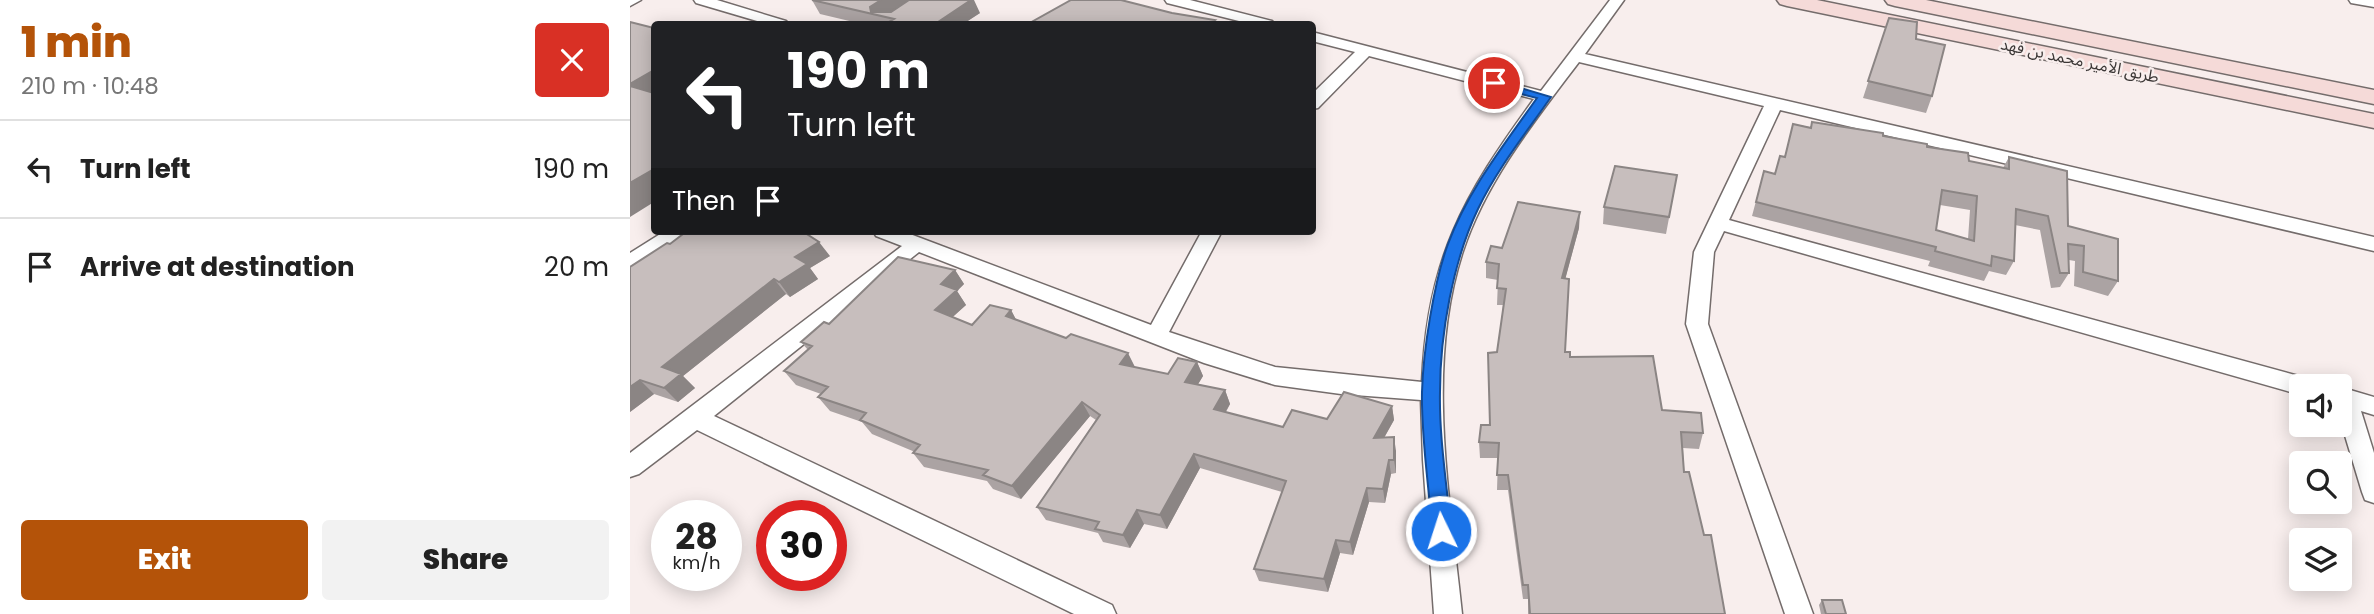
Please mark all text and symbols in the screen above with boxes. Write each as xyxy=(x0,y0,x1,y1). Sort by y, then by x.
text: 1 min xyxy=(21,13,132,72)
button: close xyxy=(535,23,609,97)
street label: طريق الأمير محمد بن فهد xyxy=(1999,32,2161,89)
text: 190 m xyxy=(787,37,930,105)
icon: left xyxy=(672,49,763,140)
pin xyxy=(1464,53,1524,113)
icon: arrive xyxy=(1475,64,1513,102)
text: 210 m · 10:48 xyxy=(21,70,159,102)
text: Turn left xyxy=(787,102,916,147)
icon: left xyxy=(21,150,59,188)
text: Turn left xyxy=(80,151,191,187)
text: 190 m xyxy=(534,151,609,187)
icon: arrive xyxy=(749,182,787,220)
text: Then xyxy=(672,183,735,219)
icon: arrive xyxy=(21,248,59,286)
text: Arrive at destination xyxy=(80,249,355,285)
text: 20 m xyxy=(544,249,609,285)
map controls xyxy=(2289,374,2352,591)
button: sound xyxy=(2289,374,2352,437)
button: search xyxy=(2289,451,2352,514)
position arrow xyxy=(1404,494,1478,568)
speed limit sign: 30 xyxy=(756,500,847,591)
text: 28 xyxy=(675,512,718,561)
button: Exit xyxy=(21,520,308,600)
button: Share xyxy=(322,520,609,600)
button: layers xyxy=(2289,528,2352,591)
text: km/h xyxy=(673,550,720,575)

